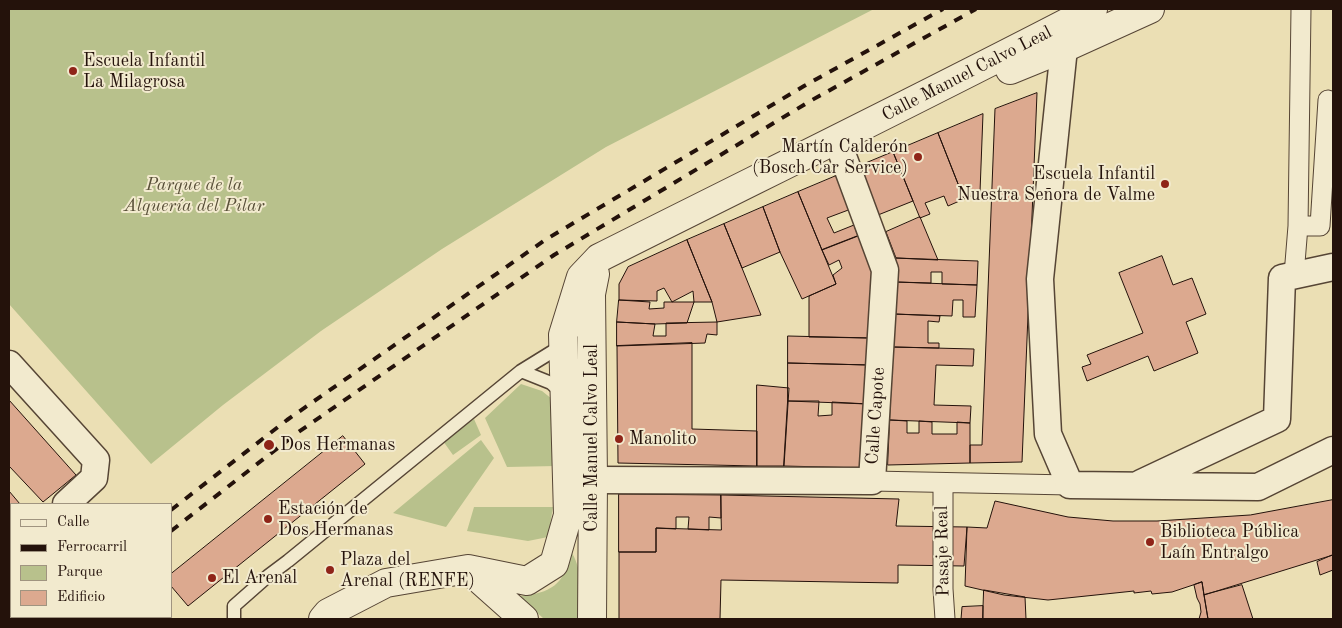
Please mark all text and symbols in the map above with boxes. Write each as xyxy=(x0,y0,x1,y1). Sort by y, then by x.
street label: Calle Manuel Calvo Leal xyxy=(878,22,1056,126)
place label: Escuela Infantil La Milagrosa xyxy=(83,50,205,92)
marker: Escuela Infantil La Milagrosa xyxy=(67,65,79,77)
place label: Martín Calderón (Bosch Car Service) xyxy=(752,136,908,178)
marker: Martín Calderón (Bosch Car Service) xyxy=(912,151,924,163)
place label: Escuela Infantil Nuestra Señora de Valme xyxy=(957,163,1155,205)
park label: Parque de la Alquería del Pilar xyxy=(124,174,264,216)
marker: Escuela Infantil Nuestra Señora de Valme xyxy=(1159,178,1171,190)
street label: Calle Manuel Calvo Leal xyxy=(581,344,603,532)
street label: Calle Capote xyxy=(862,366,890,466)
place label: Manolito xyxy=(629,428,697,450)
marker: Manolito xyxy=(613,433,625,445)
place label: Dos Hermanas xyxy=(280,434,395,456)
marker: Dos Hermanas xyxy=(262,438,276,452)
place label: Estación de Dos Hermanas xyxy=(278,498,393,540)
legend xyxy=(10,503,172,618)
street label: Pasaje Real xyxy=(931,505,955,597)
marker: Estación de Dos Hermanas xyxy=(262,513,274,525)
text: Calle xyxy=(57,515,89,530)
place label: Biblioteca Pública Laín Entralgo xyxy=(1160,521,1299,564)
marker: Biblioteca Pública Laín Entralgo xyxy=(1144,536,1156,548)
text: Ferrocarril xyxy=(57,540,127,555)
place label: Plaza del Arenal (RENFE) xyxy=(340,549,475,592)
marker: Plaza del Arenal (RENFE) xyxy=(324,564,336,576)
text: Parque xyxy=(57,565,103,580)
place label: El Arenal xyxy=(222,567,297,589)
marker: El Arenal xyxy=(206,572,218,584)
text: Edificio xyxy=(57,590,105,605)

